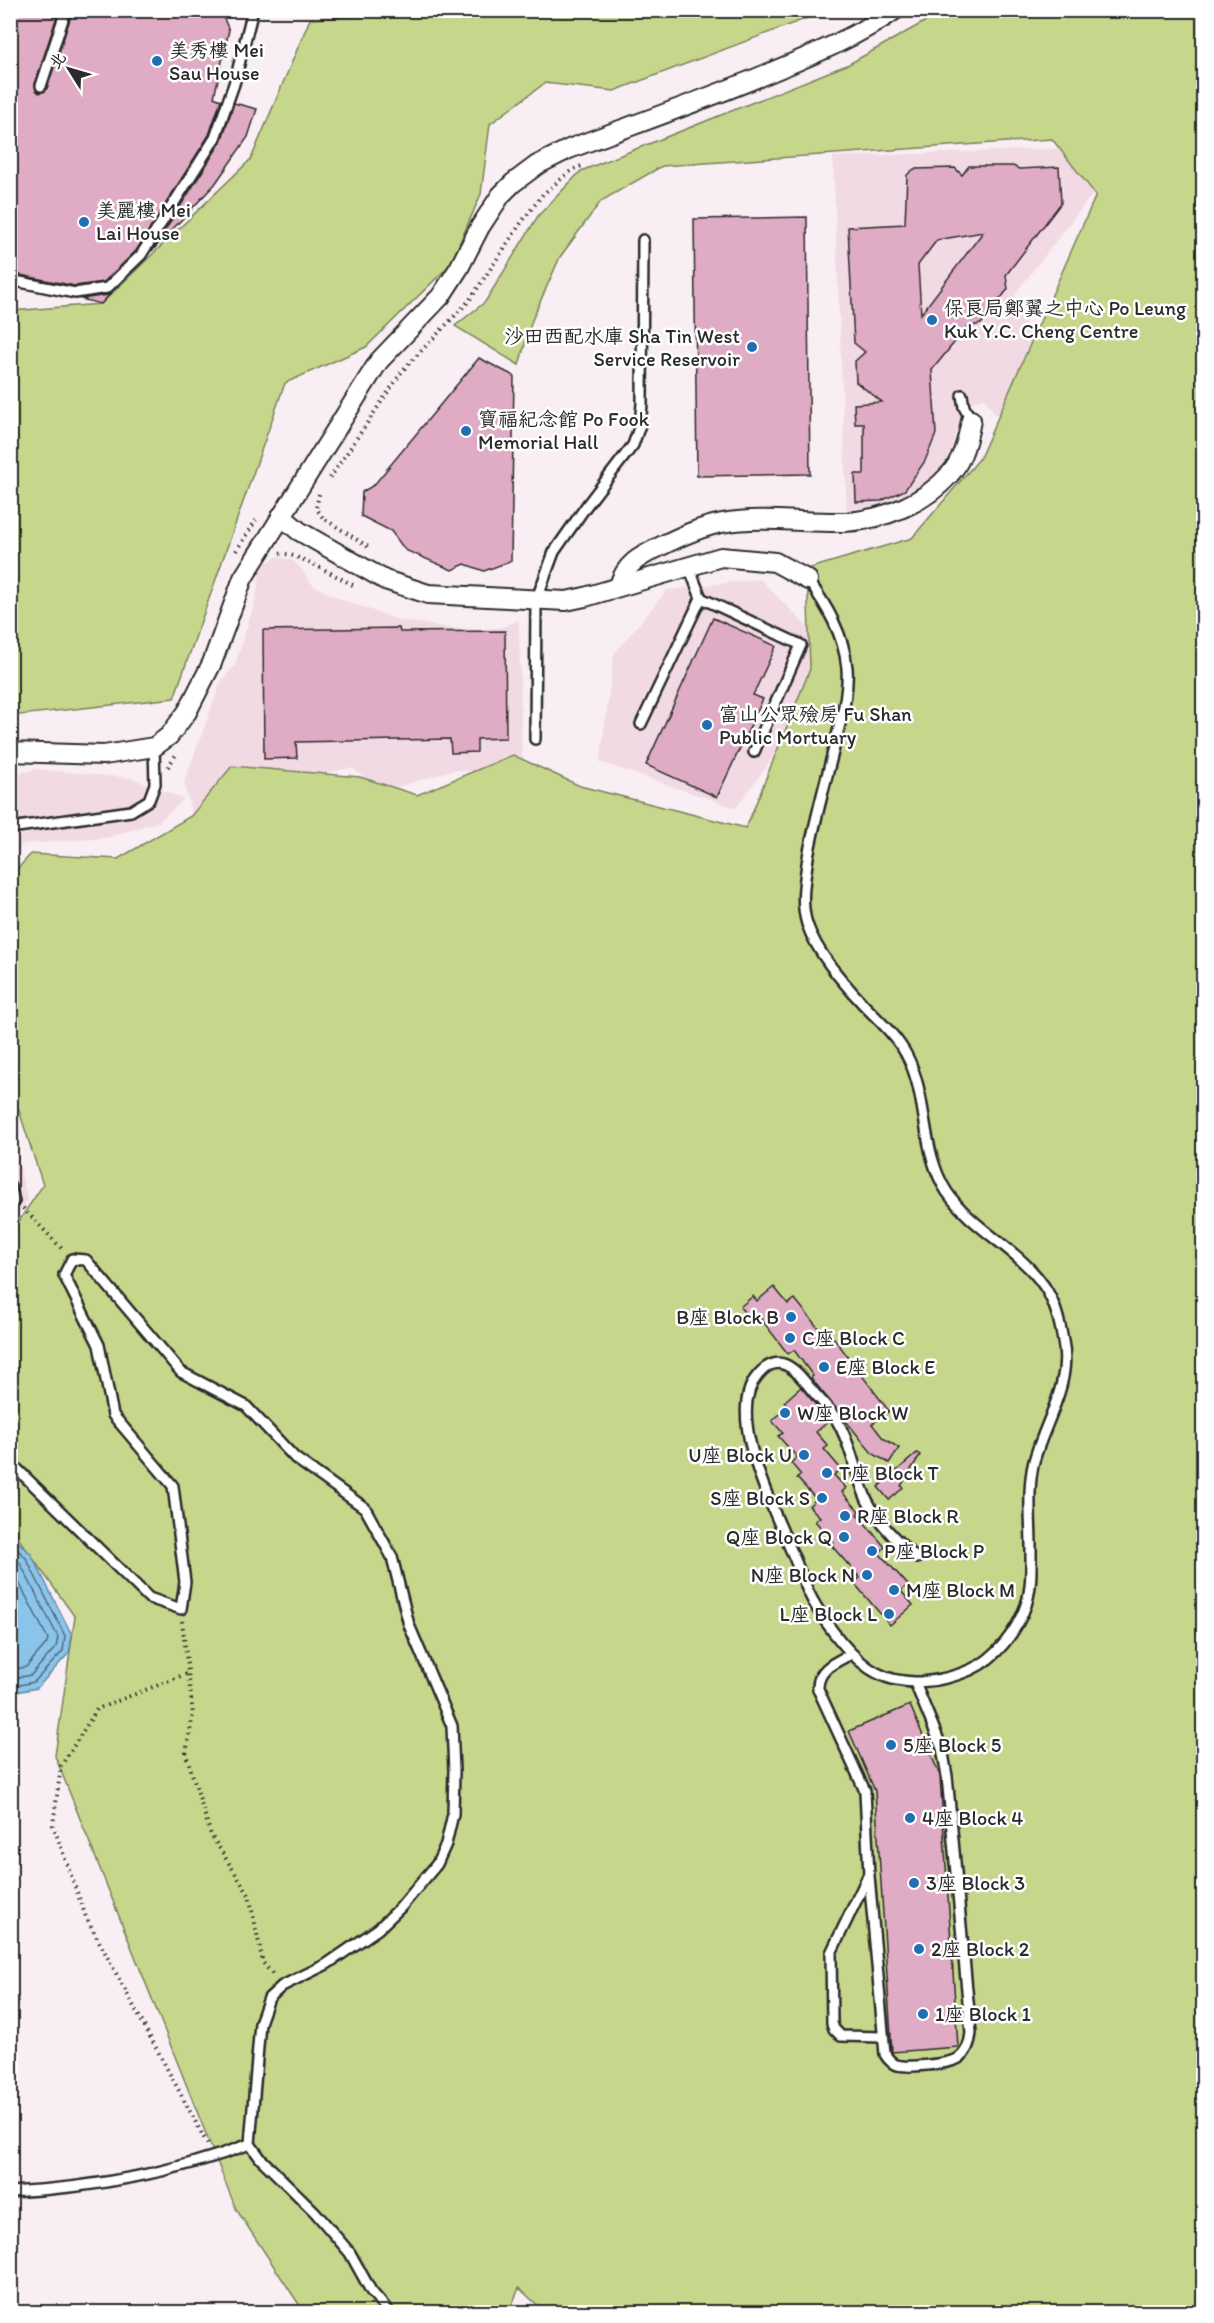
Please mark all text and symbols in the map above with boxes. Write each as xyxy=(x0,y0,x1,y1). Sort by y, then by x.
place label: 美秀樓 Mei Sau House xyxy=(169,38,264,85)
north arrow xyxy=(39,39,99,99)
text: 北 xyxy=(45,48,70,72)
marker: 美秀樓 Mei Sau House xyxy=(150,54,164,68)
place label: 美麗樓 Mei Lai House xyxy=(96,198,191,245)
marker: 美麗樓 Mei Lai House xyxy=(77,215,91,229)
place label: 保良局鄭翼之中心 Po Leung Kuk Y.C. Cheng Centre xyxy=(944,296,1187,343)
marker: 保良局鄭翼之中心 Po Leung Kuk Y.C. Cheng Centre xyxy=(925,313,939,327)
place label: 沙田西配水庫 Sha Tin West Service Reservoir xyxy=(504,324,740,371)
marker: 沙田西配水庫 Sha Tin West Service Reservoir xyxy=(745,340,759,354)
place label: 寶福紀念館 Po Fook Memorial Hall xyxy=(478,407,650,454)
marker: 寶福紀念館 Po Fook Memorial Hall xyxy=(459,424,473,438)
place label: 富山公眾殮房 Fu Shan Public Mortuary xyxy=(719,702,912,749)
marker: 富山公眾殮房 Fu Shan Public Mortuary xyxy=(700,718,714,732)
place label: B座 Block B xyxy=(676,1305,779,1329)
marker: B座 Block B xyxy=(784,1310,798,1324)
place label: C座 Block C xyxy=(802,1326,905,1350)
marker: C座 Block C xyxy=(783,1331,797,1345)
place label: E座 Block E xyxy=(836,1355,935,1379)
marker: E座 Block E xyxy=(817,1360,831,1374)
place label: W座 Block W xyxy=(797,1401,908,1425)
marker: W座 Block W xyxy=(778,1406,792,1420)
place label: U座 Block U xyxy=(688,1443,792,1467)
marker: U座 Block U xyxy=(797,1448,811,1462)
place label: T座 Block T xyxy=(839,1461,939,1485)
marker: T座 Block T xyxy=(820,1466,834,1480)
place label: S座 Block S xyxy=(710,1486,810,1510)
marker: S座 Block S xyxy=(815,1491,829,1505)
place label: R座 Block R xyxy=(857,1504,959,1528)
marker: R座 Block R xyxy=(838,1509,852,1523)
place label: Q座 Block Q xyxy=(726,1525,832,1549)
marker: Q座 Block Q xyxy=(837,1530,851,1544)
place label: P座 Block P xyxy=(884,1539,984,1563)
marker: P座 Block P xyxy=(865,1544,879,1558)
place label: N座 Block N xyxy=(751,1563,855,1587)
marker: N座 Block N xyxy=(860,1568,874,1582)
place label: M座 Block M xyxy=(906,1578,1015,1602)
marker: M座 Block M xyxy=(887,1583,901,1597)
place label: L座 Block L xyxy=(780,1602,877,1626)
marker: L座 Block L xyxy=(882,1607,896,1621)
place label: 5座 Block 5 xyxy=(903,1733,1001,1757)
marker: 5座 Block 5 xyxy=(884,1738,898,1752)
place label: 4座 Block 4 xyxy=(922,1806,1023,1830)
marker: 4座 Block 4 xyxy=(903,1811,917,1825)
place label: 3座 Block 3 xyxy=(926,1871,1025,1895)
marker: 3座 Block 3 xyxy=(907,1876,921,1890)
place label: 2座 Block 2 xyxy=(931,1937,1030,1961)
marker: 2座 Block 2 xyxy=(912,1942,926,1956)
place label: 1座 Block 1 xyxy=(935,2002,1031,2026)
marker: 1座 Block 1 xyxy=(916,2007,930,2021)

